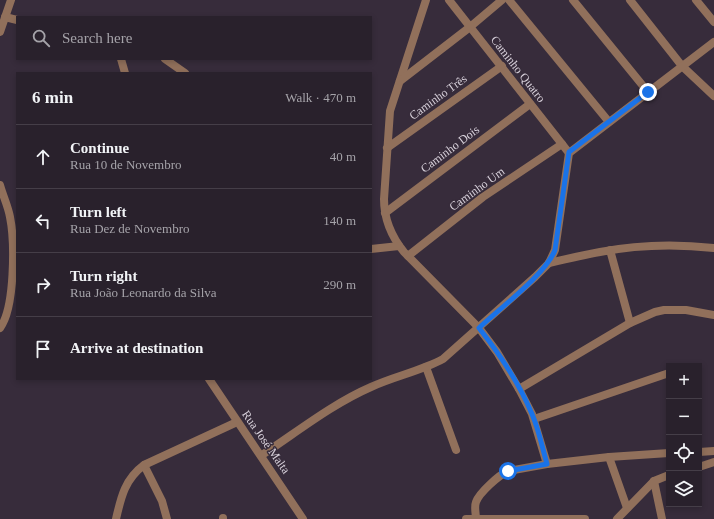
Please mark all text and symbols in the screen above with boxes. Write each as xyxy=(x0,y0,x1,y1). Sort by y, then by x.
search box xyxy=(16,16,372,60)
icon: search xyxy=(30,27,52,49)
text: Search here xyxy=(62,30,132,46)
street label: Caminho Quatro xyxy=(488,33,548,105)
street label: Caminho Três xyxy=(407,71,470,123)
route end xyxy=(639,83,657,101)
text: 6 min xyxy=(32,88,73,107)
text: Walk · 470 m xyxy=(285,90,356,105)
street label: Caminho Dois xyxy=(418,122,482,176)
text: Continue xyxy=(70,140,129,156)
icon: ahead xyxy=(32,146,54,168)
text: 40 m xyxy=(330,149,356,164)
text: Rua 10 de Novembro xyxy=(70,157,182,172)
street label: Caminho Um xyxy=(447,164,508,214)
text: Turn left xyxy=(70,204,127,220)
icon: left xyxy=(32,210,54,232)
text: 140 m xyxy=(323,213,356,228)
text: Rua Dez de Novembro xyxy=(70,221,190,236)
text: Turn right xyxy=(70,268,137,284)
icon: right xyxy=(32,274,54,296)
text: 290 m xyxy=(323,277,356,292)
text: Rua João Leonardo da Silva xyxy=(70,285,217,300)
icon: arrive xyxy=(32,338,54,360)
text: Arrive at destination xyxy=(70,340,203,356)
map controls xyxy=(666,363,702,507)
button: + xyxy=(666,363,702,399)
button: − xyxy=(666,399,702,435)
street label: Rua José Malta xyxy=(239,408,293,477)
button: locate xyxy=(666,435,702,471)
route start xyxy=(499,462,517,480)
button: layers xyxy=(666,471,702,507)

